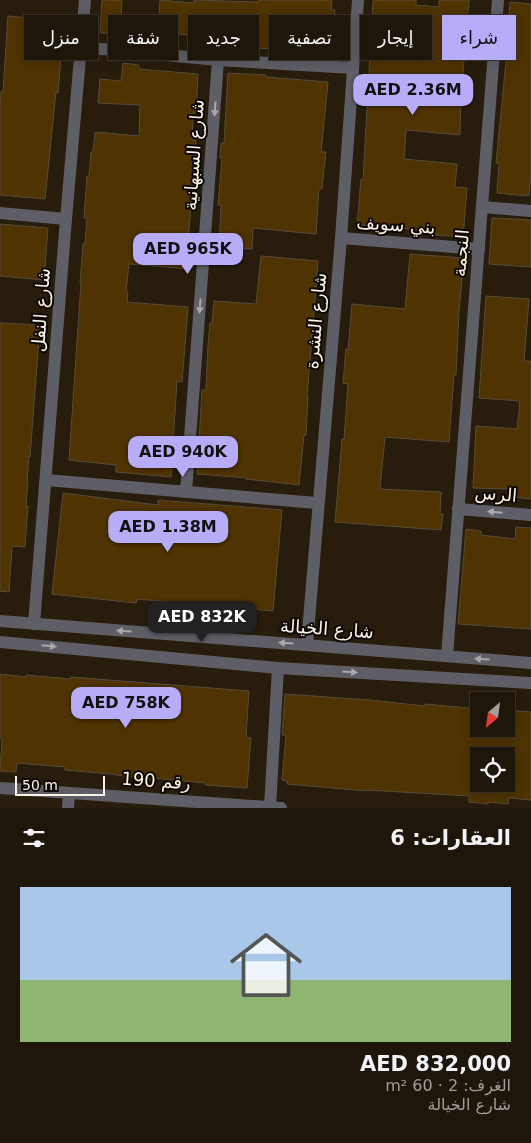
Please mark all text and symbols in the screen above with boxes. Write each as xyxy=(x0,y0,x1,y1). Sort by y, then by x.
chip: منزل xyxy=(24,15,98,60)
chip: شقة xyxy=(108,15,178,60)
chip: جديد xyxy=(188,15,259,60)
chip: تصفية xyxy=(269,15,350,60)
chip: إيجار xyxy=(360,15,432,60)
chip: شراء xyxy=(442,15,516,60)
pin: AED 2.36M xyxy=(356,74,470,116)
text: AED 2.36M xyxy=(364,80,462,99)
street label: شارع السبهانية xyxy=(179,99,209,211)
one-way arrow xyxy=(210,101,218,117)
street label: بني سويف xyxy=(356,211,436,239)
street label: النجمة xyxy=(448,228,473,278)
pin: AED 965K xyxy=(136,232,240,275)
text: AED 965K xyxy=(144,239,232,258)
street label: شارع النفل xyxy=(27,267,55,353)
street label: شارع النشرة xyxy=(301,272,331,370)
one-way arrow xyxy=(195,298,203,314)
pin: AED 940K xyxy=(131,436,235,478)
text: AED 940K xyxy=(139,442,227,461)
street label: الرس xyxy=(474,481,518,507)
one-way arrow xyxy=(486,507,502,515)
pin: AED 1.38M xyxy=(111,510,225,553)
text: AED 1.38M xyxy=(119,517,217,536)
pin: AED 832K xyxy=(150,600,254,643)
text: AED 832K xyxy=(158,607,246,626)
street label: شارع الخيالة xyxy=(279,615,375,643)
one-way arrow xyxy=(115,626,131,634)
one-way arrow xyxy=(277,639,293,647)
one-way arrow xyxy=(41,642,57,650)
one-way arrow xyxy=(474,655,490,663)
one-way arrow xyxy=(342,668,358,676)
pin: AED 758K xyxy=(74,686,178,729)
north arrow xyxy=(470,692,515,738)
map controls xyxy=(470,692,515,792)
text: AED 758K xyxy=(82,693,170,712)
button: locate xyxy=(470,747,515,792)
street label: رقم 190 xyxy=(121,768,191,794)
scale bar xyxy=(15,773,105,796)
text: 50 m xyxy=(22,777,58,793)
icon: filters xyxy=(20,824,48,852)
text: العقارات: 6 xyxy=(390,826,511,850)
icon: home xyxy=(221,920,311,1010)
text: AED 832,000 xyxy=(360,1052,511,1076)
text: الغرف: 2 · 60 m² xyxy=(385,1076,511,1095)
text: شارع الخيالة xyxy=(428,1095,511,1114)

